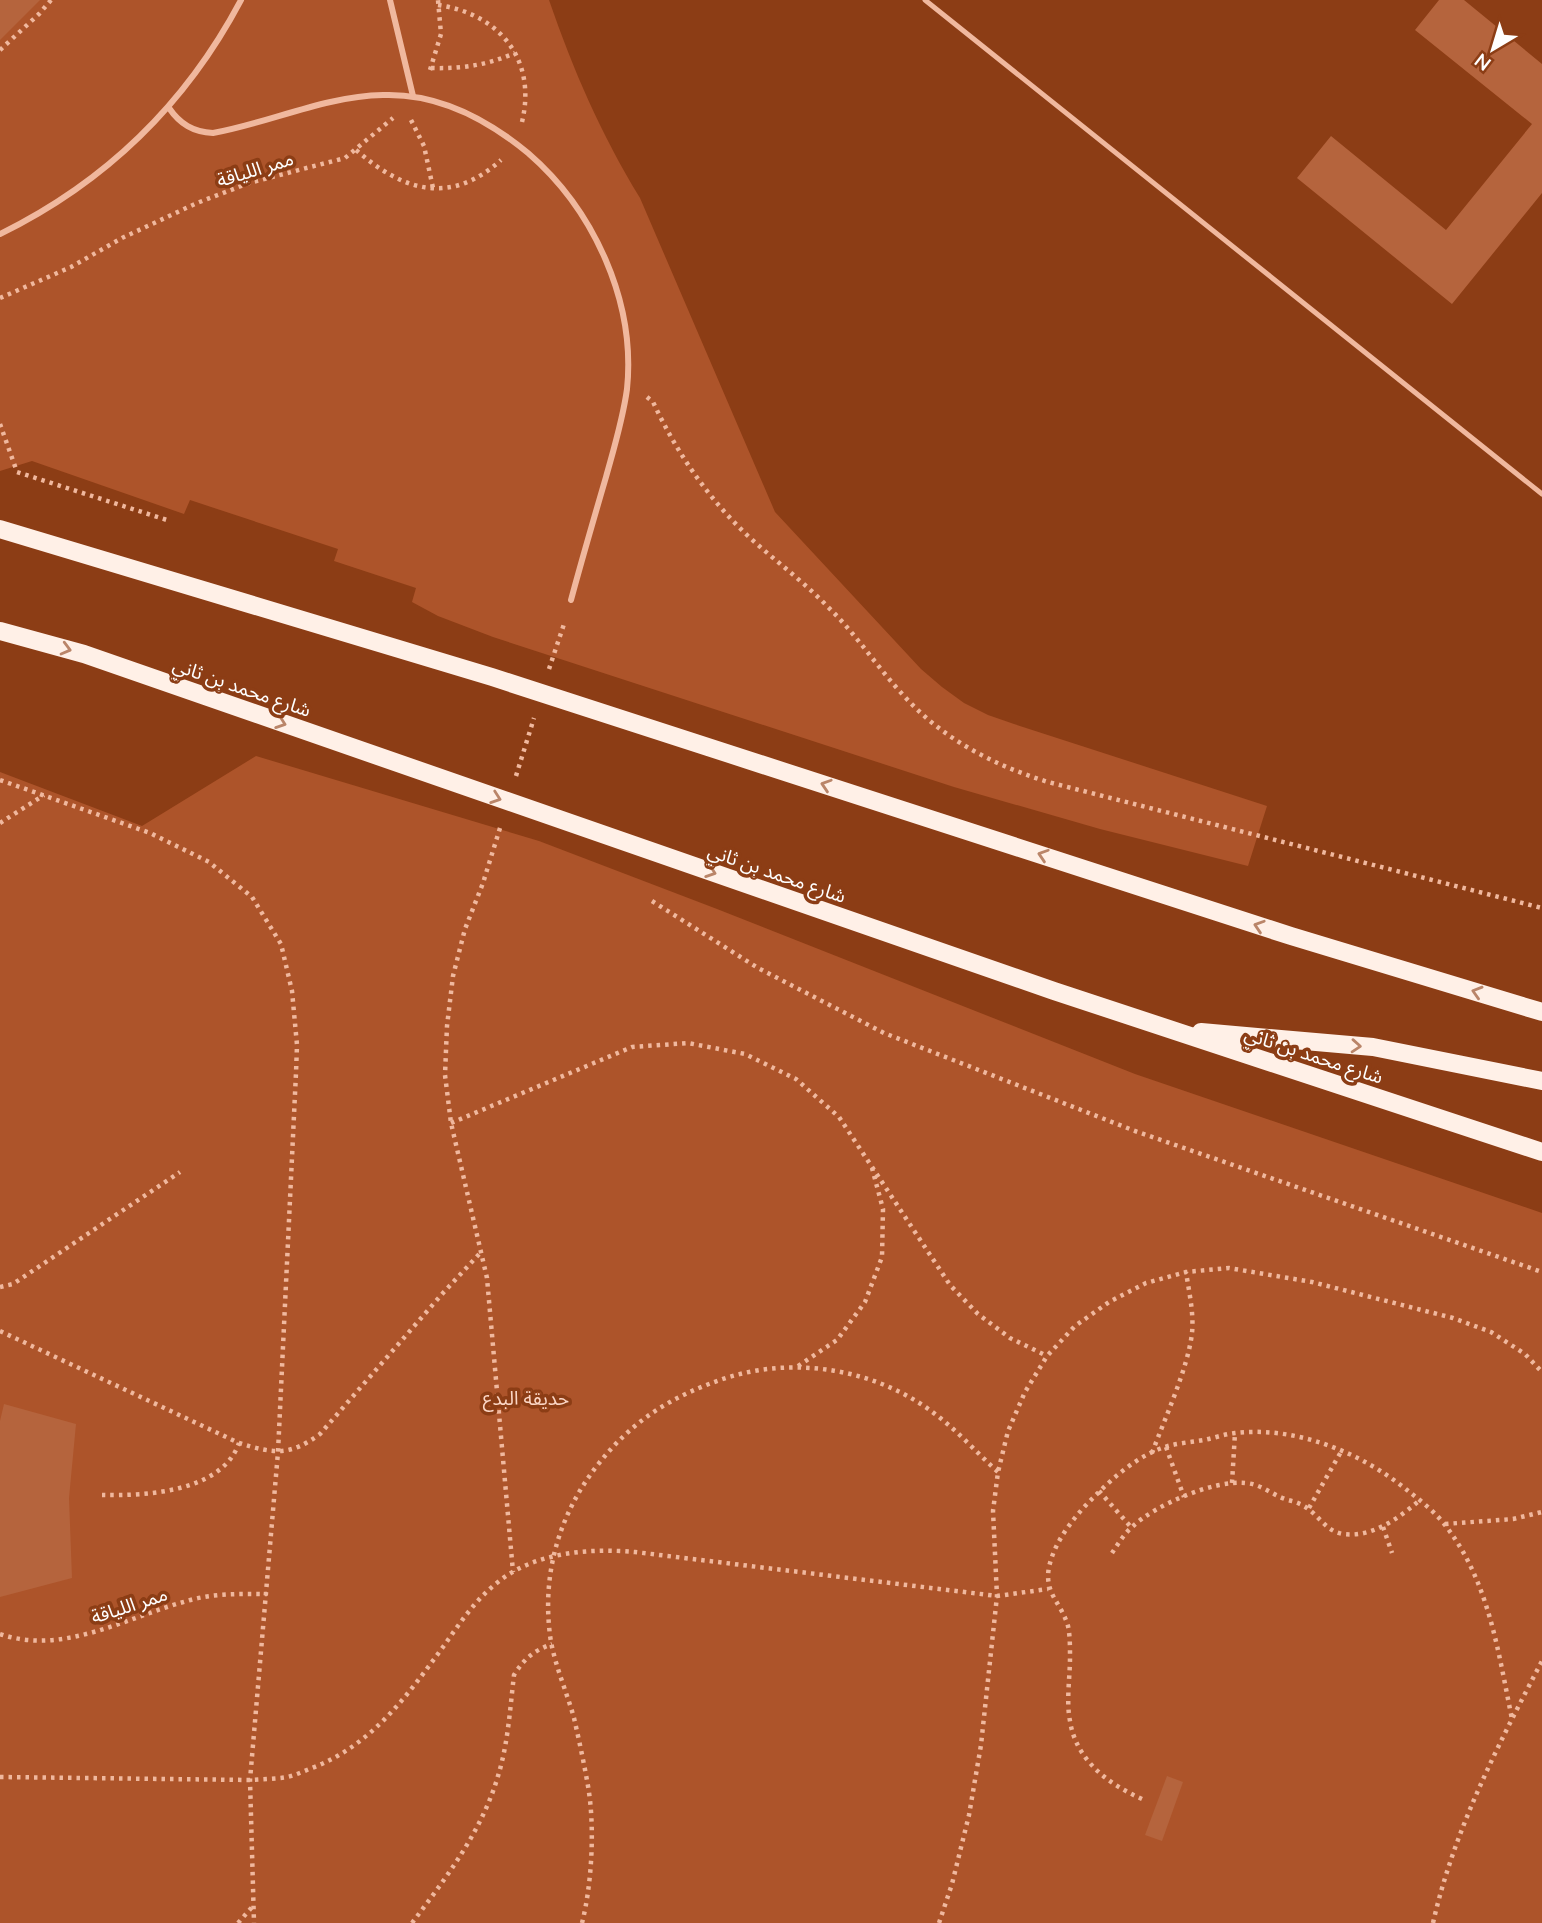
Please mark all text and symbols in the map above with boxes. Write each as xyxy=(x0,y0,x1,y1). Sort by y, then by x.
north arrow xyxy=(1458,14,1528,84)
text: N xyxy=(1469,49,1496,76)
street label: ممر اللياقة xyxy=(214,146,296,192)
one-way arrow xyxy=(60,641,72,656)
street label: شارع محمد بن ثاني xyxy=(169,652,314,725)
one-way arrow xyxy=(275,715,287,729)
one-way arrow xyxy=(821,779,833,793)
one-way arrow xyxy=(489,790,502,804)
street label: شارع محمد بن ثاني xyxy=(704,838,849,911)
one-way arrow xyxy=(1037,849,1049,864)
one-way arrow xyxy=(704,864,717,878)
one-way arrow xyxy=(1253,920,1266,934)
one-way arrow xyxy=(1471,986,1483,1001)
street label: شارع محمد بن ثاني xyxy=(1241,1021,1386,1092)
one-way arrow xyxy=(1351,1038,1362,1053)
park label: حديقة البدع xyxy=(483,1386,569,1412)
street label: ممر اللياقة xyxy=(88,1581,170,1629)

